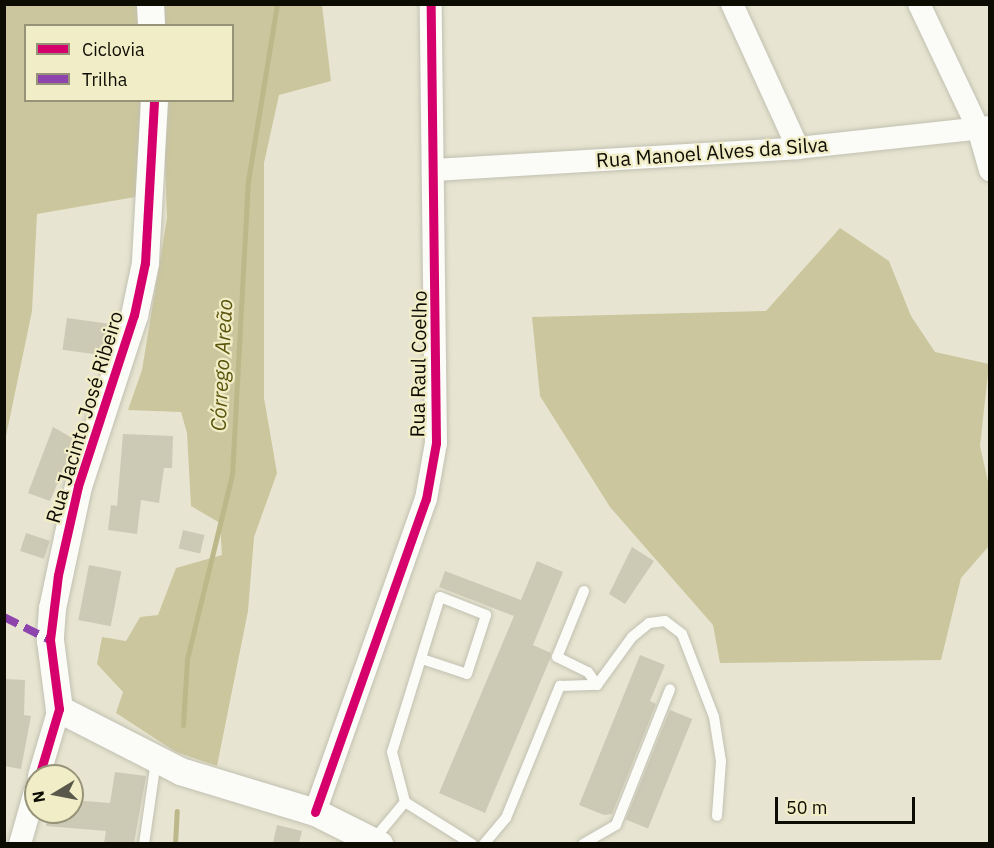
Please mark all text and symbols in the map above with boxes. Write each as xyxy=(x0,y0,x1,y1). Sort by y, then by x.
legend xyxy=(24,24,234,102)
text: Ciclovia xyxy=(82,38,145,61)
text: Trilha xyxy=(82,68,127,91)
street label: Rua Manoel Alves da Silva xyxy=(595,132,829,172)
street label: Rua Raul Coelho xyxy=(405,290,431,438)
water label: Córrego Areão xyxy=(205,298,237,432)
street label: Rua Jacinto José Ribeiro xyxy=(40,308,128,526)
north arrow xyxy=(24,764,84,824)
scale bar xyxy=(778,785,918,823)
text: N xyxy=(27,789,49,804)
text: 50 m xyxy=(786,796,828,819)

